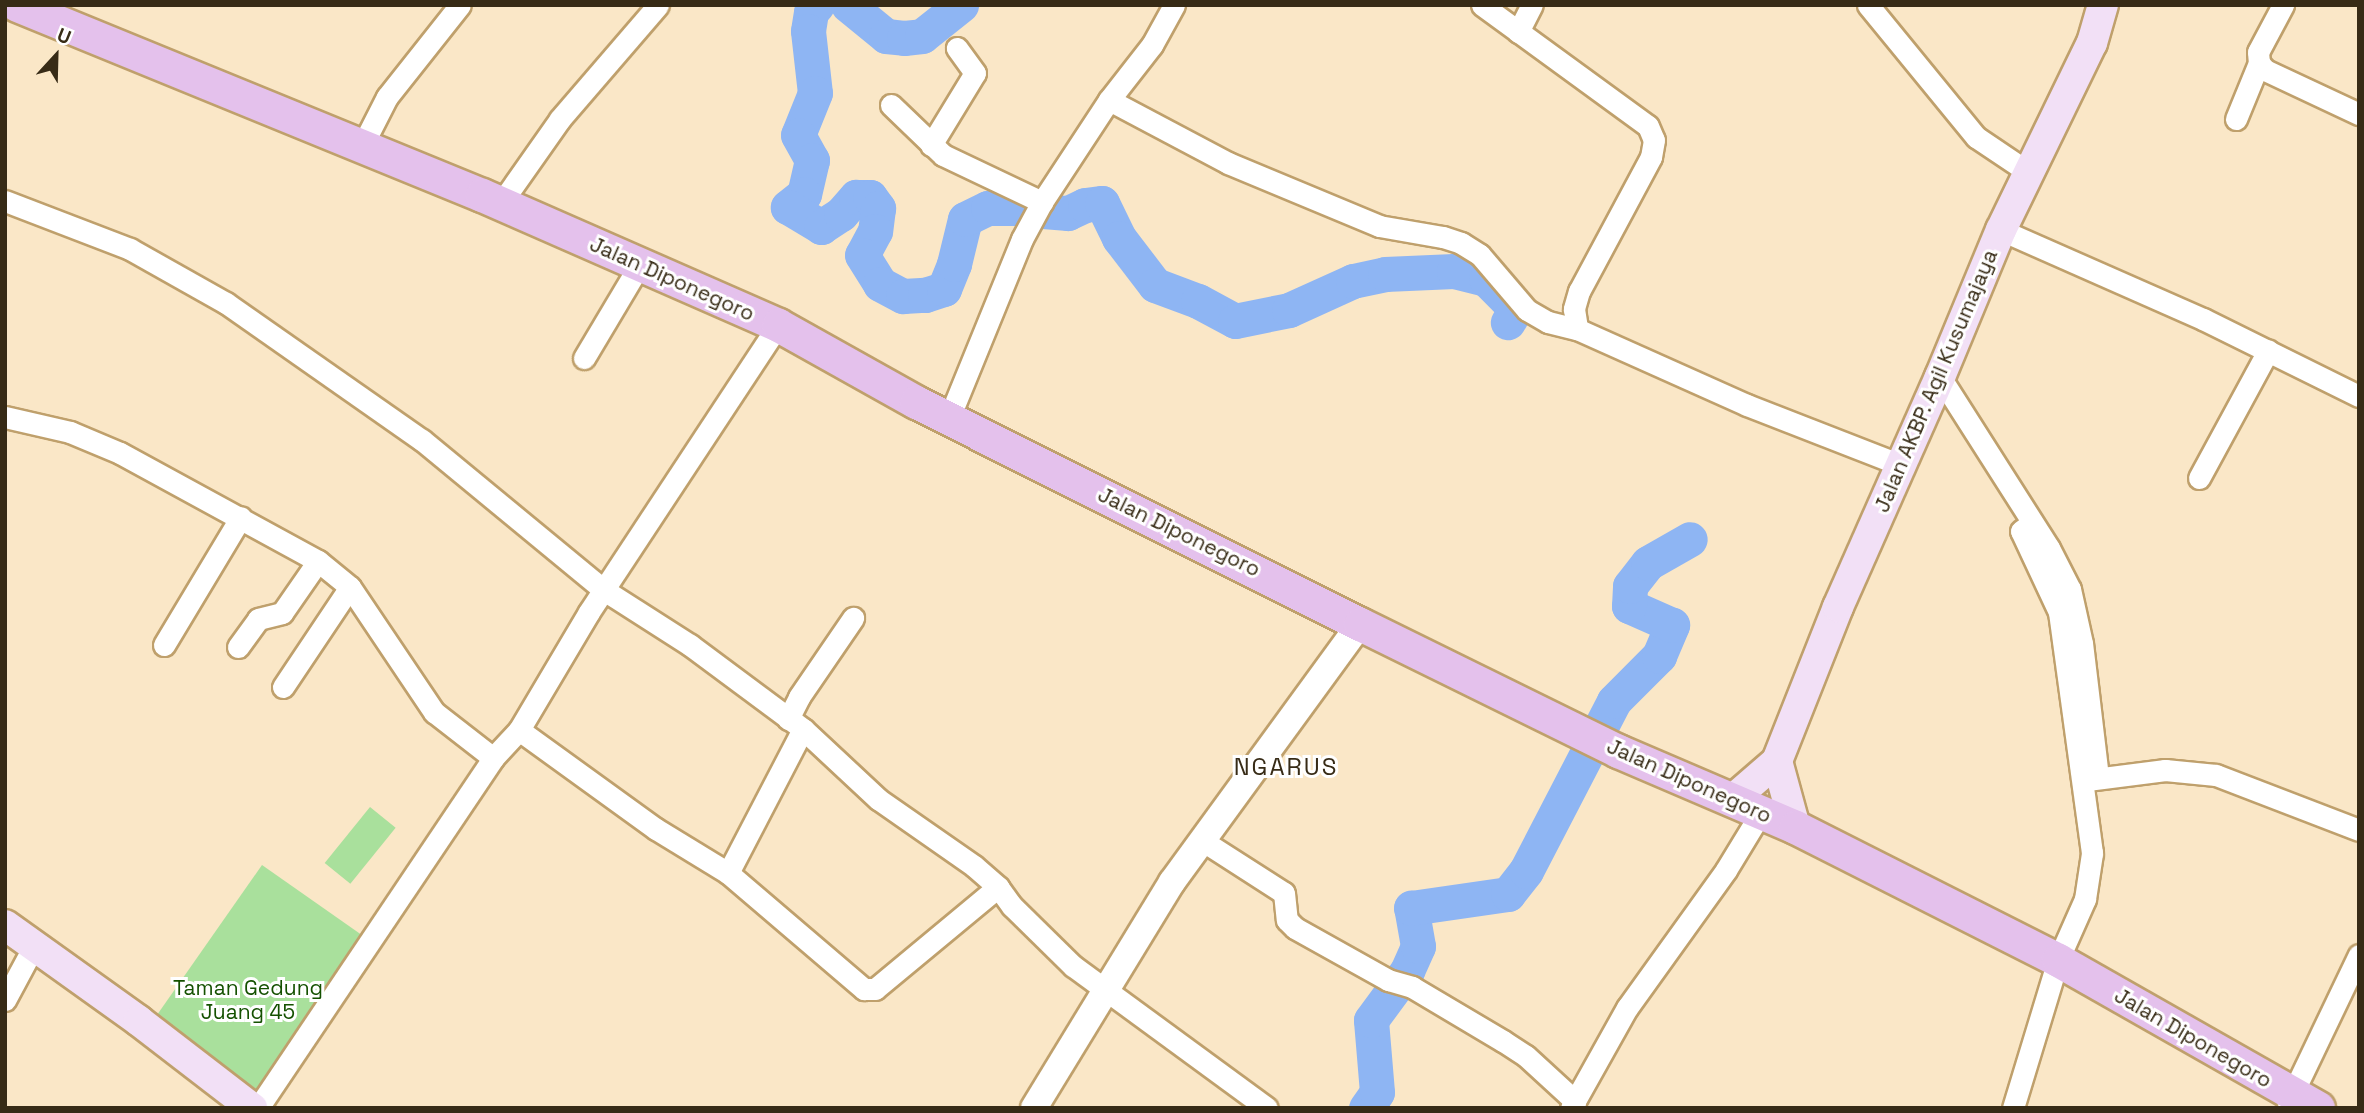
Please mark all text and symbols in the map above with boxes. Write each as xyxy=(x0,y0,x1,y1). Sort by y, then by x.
north arrow xyxy=(21,21,91,91)
text: U xyxy=(53,22,75,50)
street label: Jalan Diponegoro xyxy=(586,231,758,327)
street label: Jalan AKBP. Agil Kusumajaya xyxy=(1869,245,2003,517)
street label: Jalan Diponegoro xyxy=(1094,482,1264,582)
street label: Jalan Diponegoro xyxy=(1603,733,1775,829)
district label: NGARUS xyxy=(1234,753,1338,781)
park label: Taman Gedung Juang 45 xyxy=(173,975,323,1025)
street label: Jalan Diponegoro xyxy=(2110,983,2276,1093)

